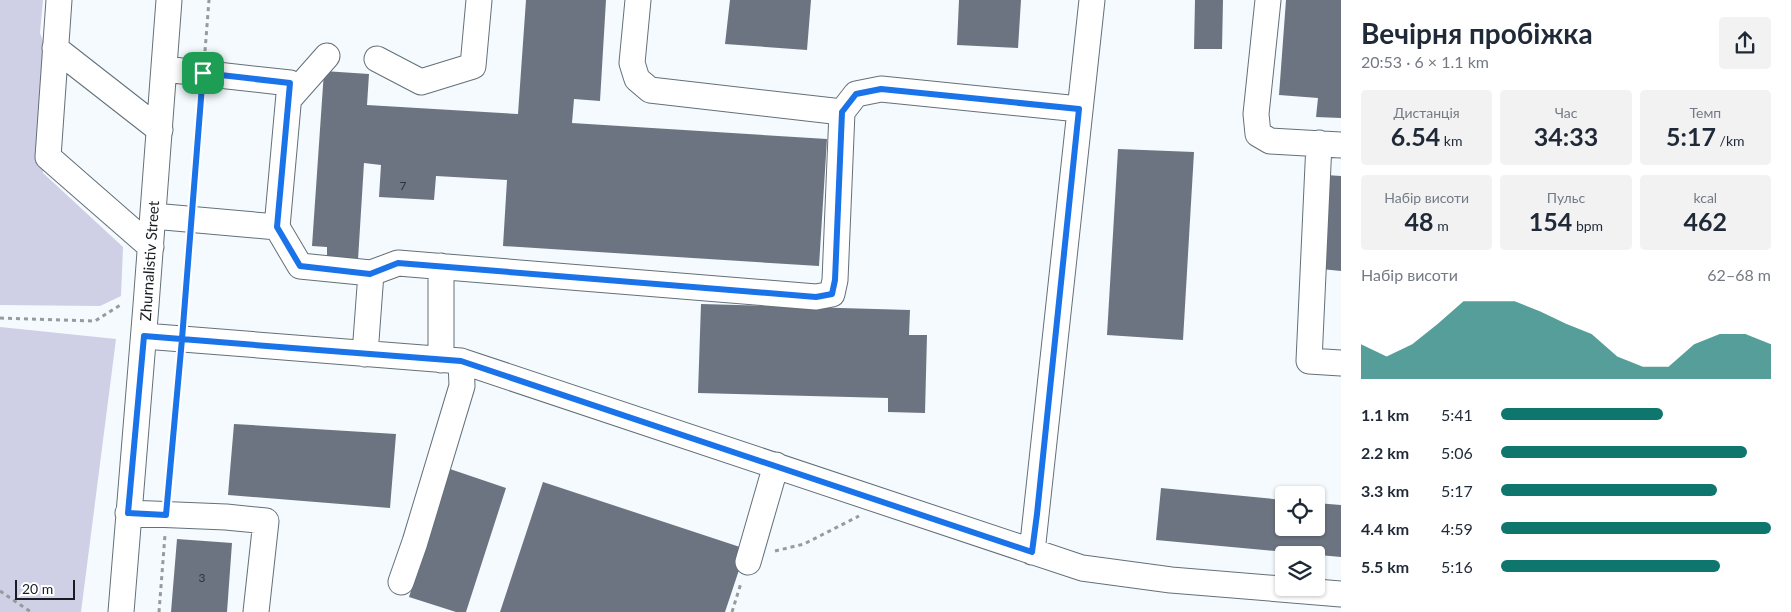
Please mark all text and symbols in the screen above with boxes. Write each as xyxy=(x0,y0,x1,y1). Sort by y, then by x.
text: Вечірня пробіжка xyxy=(1361,16,1593,50)
button: share xyxy=(1719,17,1771,69)
pin xyxy=(182,52,224,94)
text: 20:53 · 6 × 1.1 km xyxy=(1361,52,1489,71)
icon: arrive xyxy=(189,59,217,87)
text: Дистанція xyxy=(1394,104,1460,121)
text: Час xyxy=(1555,104,1577,121)
text: Темп xyxy=(1689,104,1721,121)
text: 6.54 xyxy=(1391,121,1440,151)
text: 34:33 xyxy=(1534,121,1598,151)
text: 5:17 xyxy=(1666,121,1716,151)
text: km xyxy=(1440,132,1463,149)
text: /km xyxy=(1716,132,1745,149)
house number: 7 xyxy=(400,178,407,193)
text: Набір висоти xyxy=(1384,189,1469,206)
text: Пульс xyxy=(1547,189,1585,206)
text: kcal xyxy=(1693,189,1717,206)
street label: Zhurnalistiv Street xyxy=(136,200,162,322)
text: 48 xyxy=(1405,206,1434,236)
text: 154 xyxy=(1529,206,1572,236)
text: 462 xyxy=(1684,206,1727,236)
text: m xyxy=(1434,217,1449,234)
text: bpm xyxy=(1572,217,1603,234)
text: Набір висоти xyxy=(1361,265,1458,284)
text: 62–68 m xyxy=(1707,265,1771,284)
text: 1.1 km xyxy=(1361,405,1409,424)
text: 5:41 xyxy=(1441,405,1473,424)
text: 2.2 km xyxy=(1361,443,1409,462)
text: 5:06 xyxy=(1441,443,1473,462)
text: 3.3 km xyxy=(1361,481,1409,500)
text: 5:17 xyxy=(1441,481,1473,500)
map controls xyxy=(1275,486,1325,596)
button: locate xyxy=(1275,486,1325,536)
text: 4.4 km xyxy=(1361,519,1409,538)
text: 4:59 xyxy=(1441,519,1473,538)
button: layers xyxy=(1275,546,1325,596)
text: 5.5 km xyxy=(1361,557,1409,576)
text: 5:16 xyxy=(1441,557,1473,576)
house number: 3 xyxy=(199,570,206,585)
scale bar xyxy=(15,577,75,600)
text: 20 m xyxy=(22,580,53,597)

